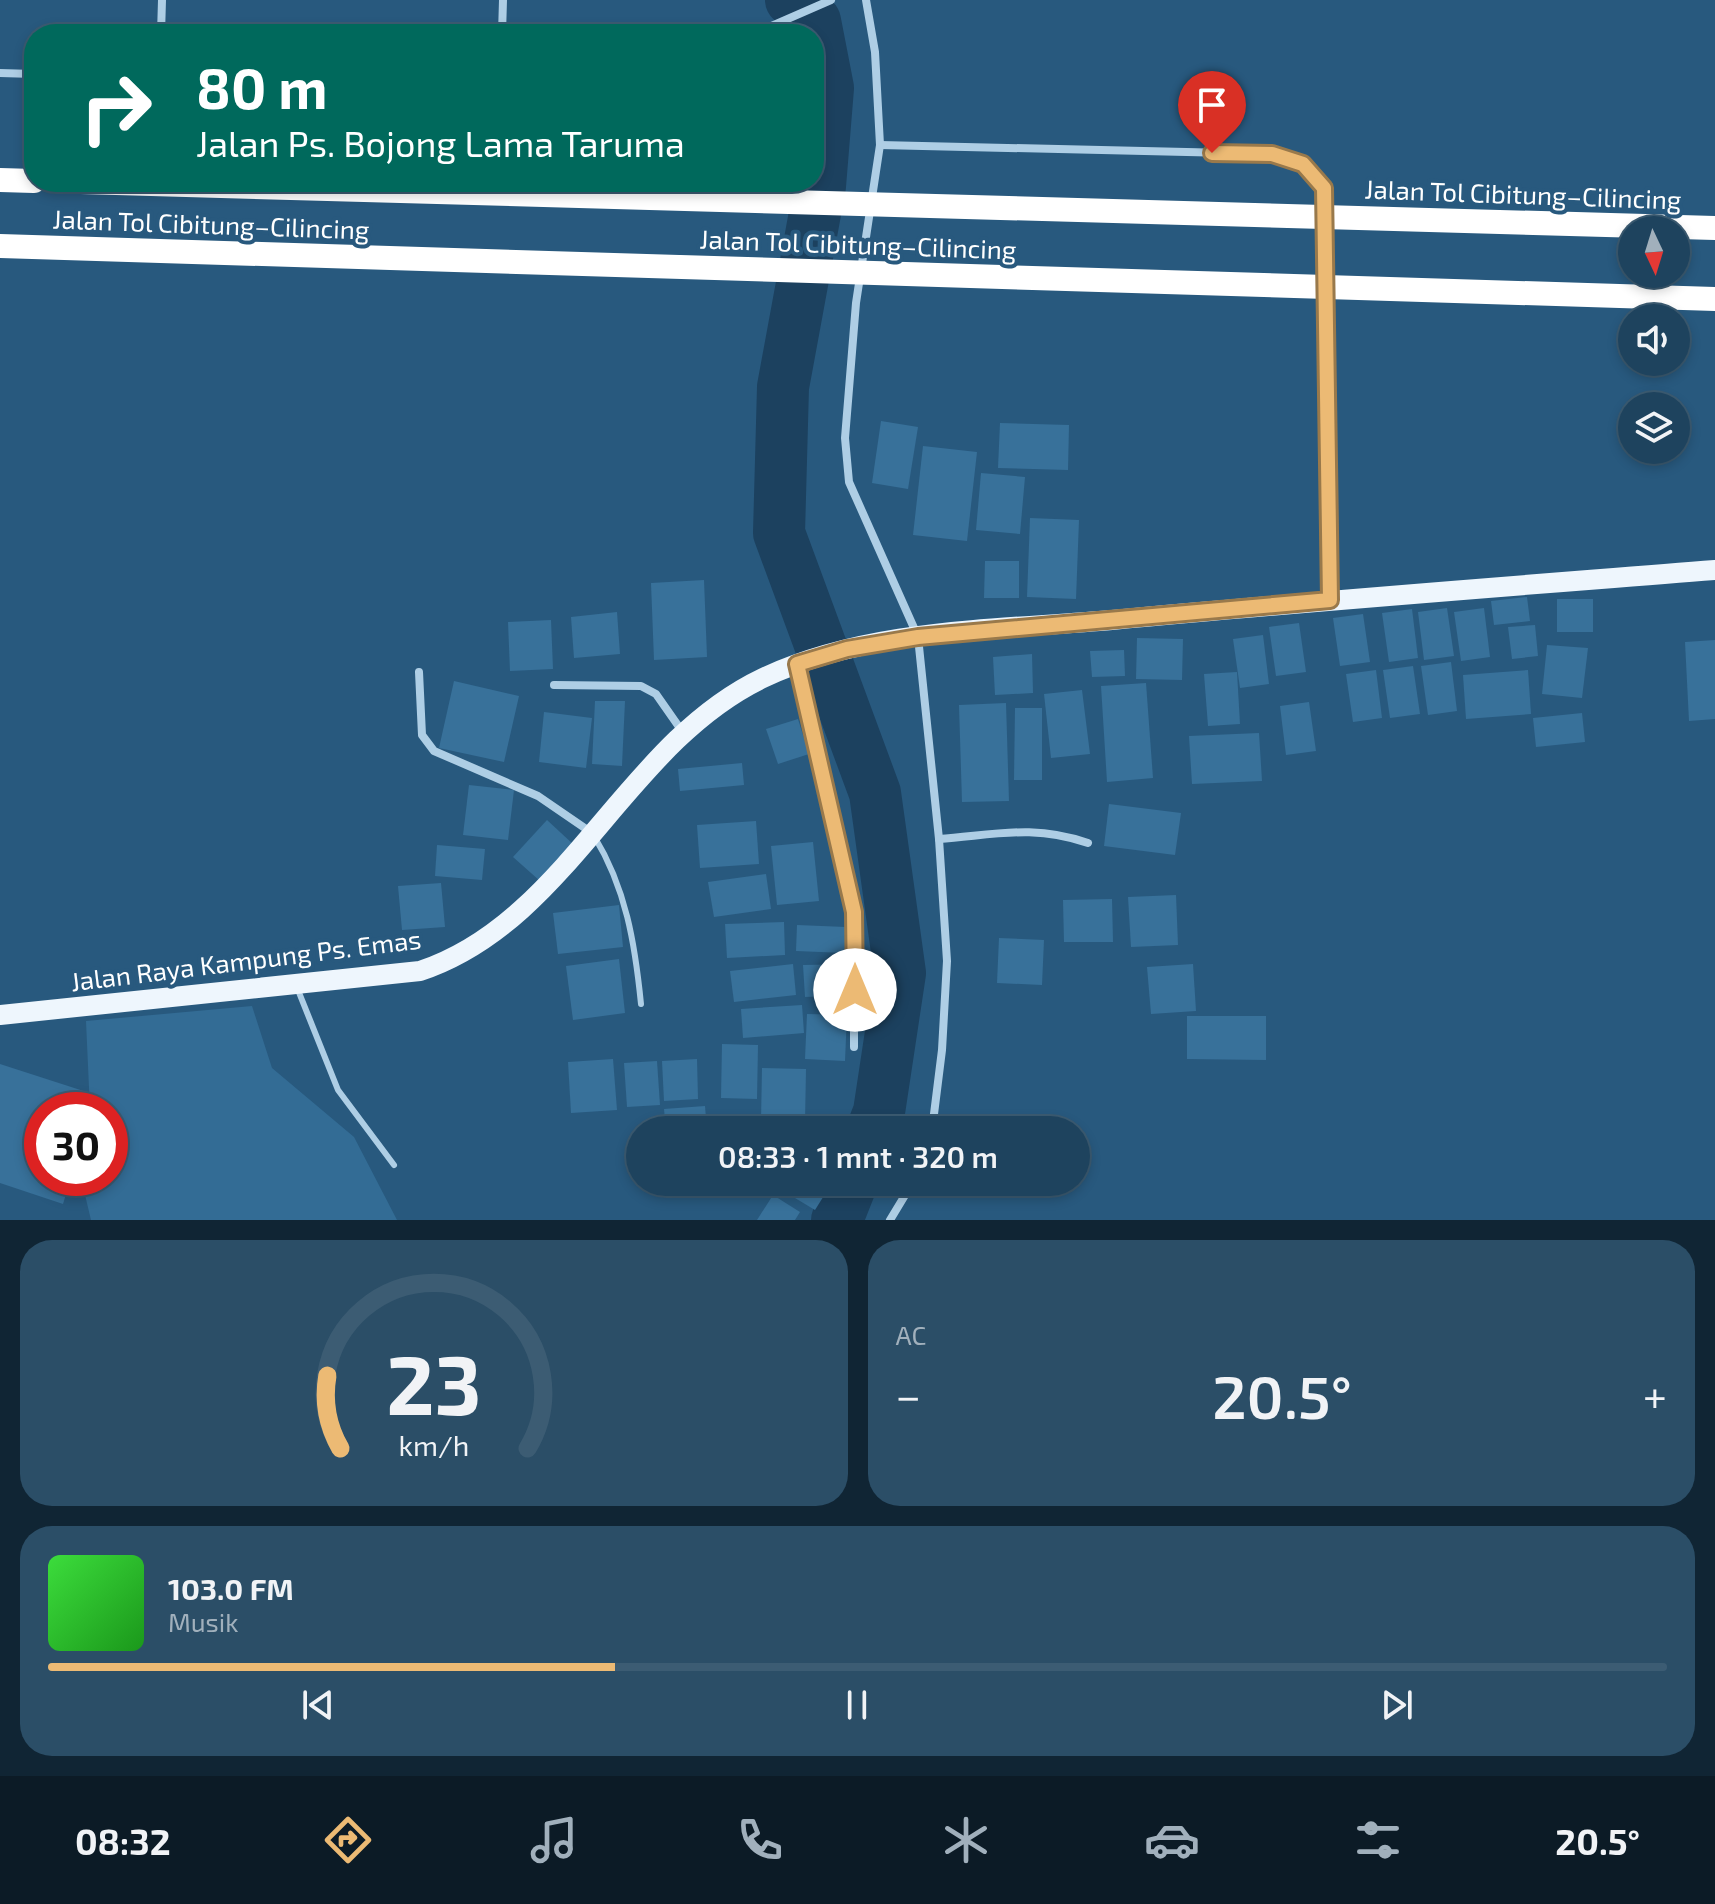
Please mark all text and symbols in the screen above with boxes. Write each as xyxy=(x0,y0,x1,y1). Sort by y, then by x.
text: 80 m xyxy=(196,53,328,120)
icon: right xyxy=(64,56,168,160)
pin xyxy=(1178,71,1246,153)
icon: arrive xyxy=(1190,83,1234,127)
text: Jalan Ps. Bojong Lama Taruma xyxy=(196,121,685,164)
street label: Jalan Tol Cibitung–Cilincing xyxy=(1364,172,1682,215)
street label: Jalan Tol Cibitung–Cilincing xyxy=(52,202,370,245)
north arrow xyxy=(1618,216,1690,288)
map controls xyxy=(1618,216,1690,464)
street label: Jalan Tol Cibitung–Cilincing xyxy=(699,222,1017,265)
button: sound xyxy=(1618,304,1690,376)
button: layers xyxy=(1618,392,1690,464)
street label: Jalan Raya Kampung Ps. Emas xyxy=(69,923,423,996)
position arrow xyxy=(813,948,897,1032)
speed limit sign: 30 xyxy=(24,1092,128,1196)
text: 08:33 · 1 mnt · 320 m xyxy=(718,1138,998,1174)
text: AC xyxy=(896,1319,926,1350)
text: 23 xyxy=(386,1332,482,1432)
text: 20.5° xyxy=(1212,1359,1352,1431)
text: − xyxy=(896,1368,921,1421)
text: + xyxy=(1643,1368,1667,1421)
text: km/h xyxy=(398,1427,469,1462)
text: 103.0 FM xyxy=(168,1570,294,1606)
text: Musik xyxy=(168,1606,239,1637)
icon: previous xyxy=(296,1683,340,1727)
icon: pause xyxy=(835,1683,879,1727)
icon: next xyxy=(1375,1683,1419,1727)
icon: directions xyxy=(320,1812,376,1868)
icon: music xyxy=(526,1812,582,1868)
icon: phone xyxy=(732,1812,788,1868)
icon: climate xyxy=(938,1812,994,1868)
icon: car xyxy=(1144,1812,1200,1868)
icon: filters xyxy=(1350,1812,1406,1868)
text: 08:32 xyxy=(75,1819,171,1862)
text: 20.5° xyxy=(1555,1819,1640,1862)

